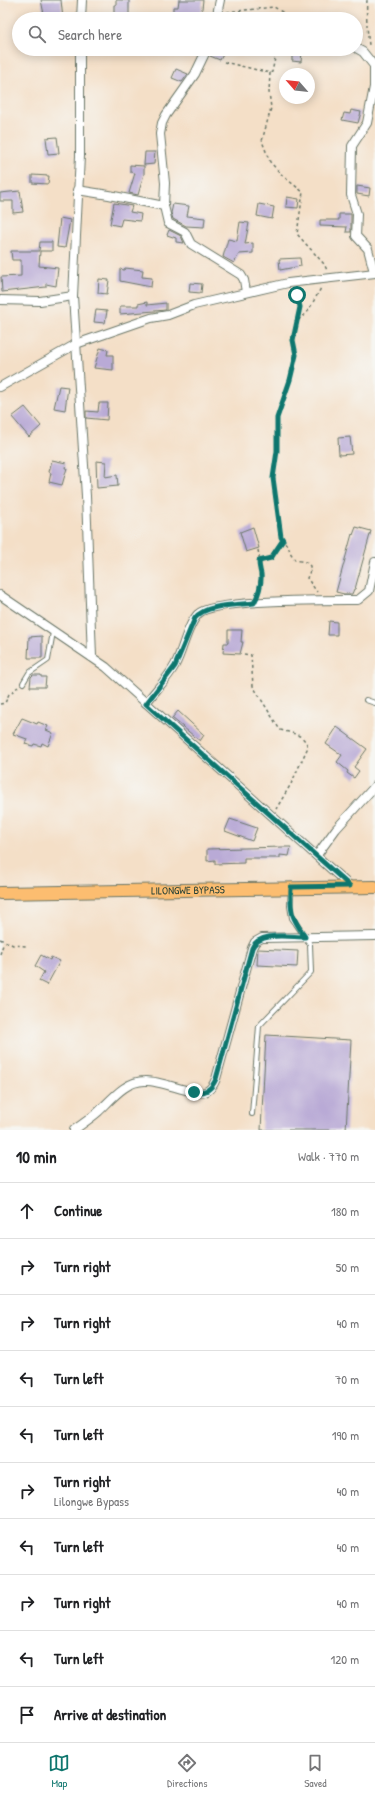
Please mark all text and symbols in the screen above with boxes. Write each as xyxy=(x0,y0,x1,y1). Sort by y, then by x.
search box xyxy=(12,12,363,56)
icon: search xyxy=(26,23,48,45)
text: Search here xyxy=(58,24,122,45)
north arrow xyxy=(279,68,315,104)
route start xyxy=(288,286,306,304)
street label: LILONGWE BYPASS xyxy=(151,882,225,898)
route end xyxy=(185,1083,203,1101)
text: 10 min xyxy=(16,1145,57,1168)
text: Walk · 770 m xyxy=(298,1147,359,1165)
icon: ahead xyxy=(16,1200,38,1222)
text: Continue xyxy=(54,1200,102,1221)
text: 180 m xyxy=(331,1202,359,1220)
icon: right xyxy=(16,1256,38,1278)
text: Turn right xyxy=(54,1256,110,1277)
text: 50 m xyxy=(336,1258,359,1276)
icon: right xyxy=(16,1312,38,1334)
text: Turn right xyxy=(54,1312,110,1333)
text: 40 m xyxy=(336,1314,359,1332)
icon: left xyxy=(16,1368,38,1390)
text: Turn left xyxy=(54,1368,104,1389)
text: 70 m xyxy=(335,1370,359,1388)
icon: left xyxy=(16,1424,38,1446)
text: Turn left xyxy=(54,1424,104,1445)
text: 190 m xyxy=(332,1426,359,1444)
text: Turn right xyxy=(54,1471,110,1492)
icon: right xyxy=(16,1480,38,1502)
text: 40 m xyxy=(336,1482,359,1500)
text: Lilongwe Bypass xyxy=(54,1492,129,1510)
icon: left xyxy=(16,1536,38,1558)
text: Turn left xyxy=(54,1536,104,1557)
text: 40 m xyxy=(336,1538,359,1556)
icon: right xyxy=(16,1592,38,1614)
text: Turn right xyxy=(54,1592,110,1613)
text: 40 m xyxy=(336,1594,359,1612)
icon: left xyxy=(16,1648,38,1670)
text: Turn left xyxy=(54,1648,104,1669)
text: 120 m xyxy=(331,1650,359,1668)
icon: arrive xyxy=(16,1704,38,1726)
text: Arrive at destination xyxy=(54,1704,166,1725)
tab: Map xyxy=(48,1752,70,1790)
tab: Directions xyxy=(167,1752,208,1790)
tab: Saved xyxy=(304,1752,327,1790)

